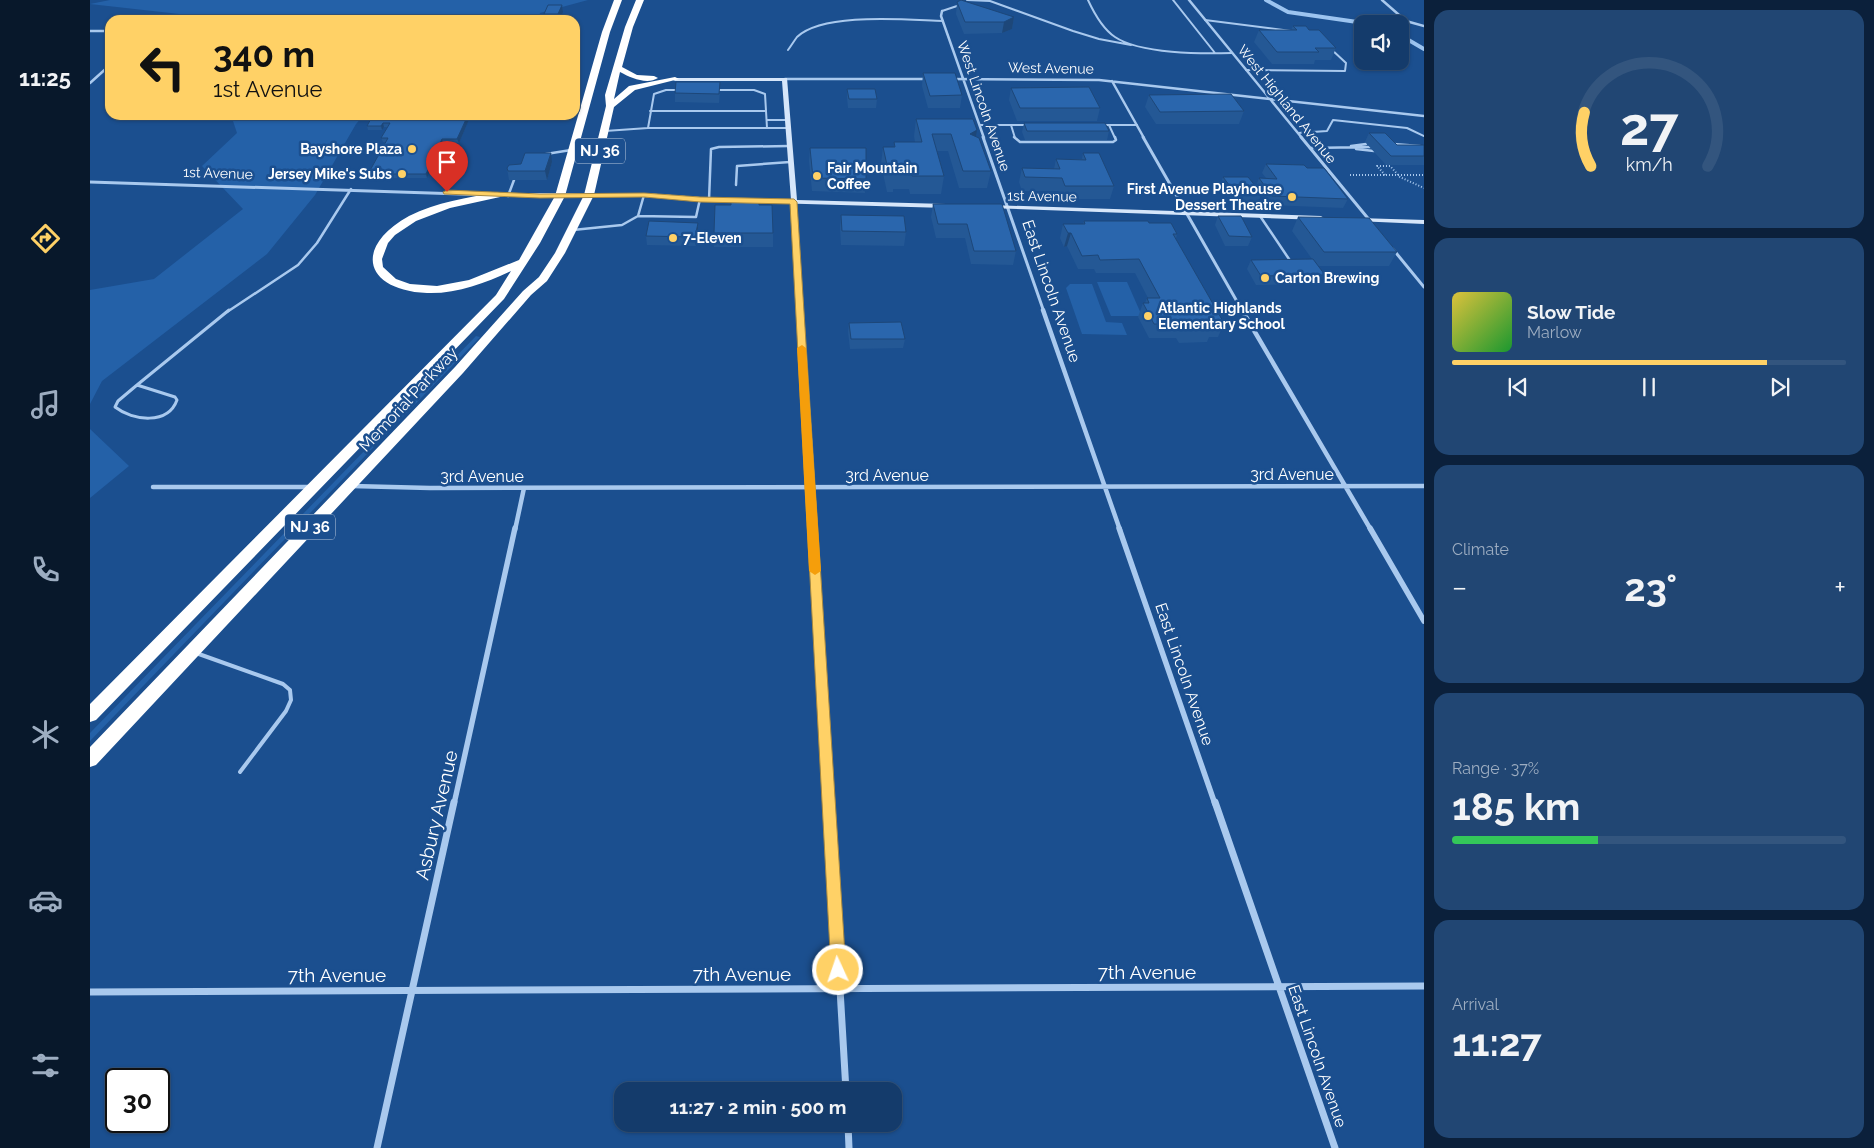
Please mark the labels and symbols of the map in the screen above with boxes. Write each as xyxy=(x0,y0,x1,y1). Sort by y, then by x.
street label: West Lincoln Avenue xyxy=(954,39,1014,173)
street label: West Highland Avenue xyxy=(1234,42,1340,166)
street label: West Avenue xyxy=(1008,59,1094,77)
road number: NJ 36 xyxy=(575,138,625,164)
place label: Bayshore Plaza xyxy=(300,141,402,157)
pin xyxy=(426,141,468,192)
marker: Bayshore Plaza xyxy=(406,143,418,155)
place label: Fair Mountain Coffee xyxy=(827,160,917,192)
street label: 1st Avenue xyxy=(183,164,253,182)
place label: Jersey Mike's Subs xyxy=(268,166,392,182)
marker: Jersey Mike's Subs xyxy=(396,168,408,180)
marker: Fair Mountain Coffee xyxy=(811,170,823,182)
place label: First Avenue Playhouse Dessert Theatre xyxy=(1127,181,1283,213)
street label: 1st Avenue xyxy=(1007,187,1077,205)
marker: First Avenue Playhouse Dessert Theatre xyxy=(1286,191,1298,203)
street label: East Lincoln Avenue xyxy=(1018,217,1085,365)
place label: 7-Eleven xyxy=(683,230,742,246)
marker: 7-Eleven xyxy=(667,232,679,244)
place label: Carton Brewing xyxy=(1275,270,1379,286)
marker: Carton Brewing xyxy=(1259,272,1271,284)
place label: Atlantic Highlands Elementary School xyxy=(1158,300,1286,332)
marker: Atlantic Highlands Elementary School xyxy=(1142,310,1154,322)
street label: Memorial Parkway xyxy=(355,343,462,456)
street label: 3rd Avenue xyxy=(1250,465,1334,484)
street label: 3rd Avenue xyxy=(845,466,929,485)
street label: 3rd Avenue xyxy=(440,467,524,486)
road number: NJ 36 xyxy=(285,514,335,540)
street label: East Lincoln Avenue xyxy=(1151,600,1218,748)
street label: Asbury Avenue xyxy=(410,748,462,882)
position arrow xyxy=(811,943,863,995)
street label: 7th Avenue xyxy=(1098,961,1196,983)
street label: 7th Avenue xyxy=(693,963,791,985)
street label: 7th Avenue xyxy=(288,964,386,986)
street label: East Lincoln Avenue xyxy=(1284,982,1351,1130)
speed limit sign: 30 xyxy=(105,1068,170,1133)

